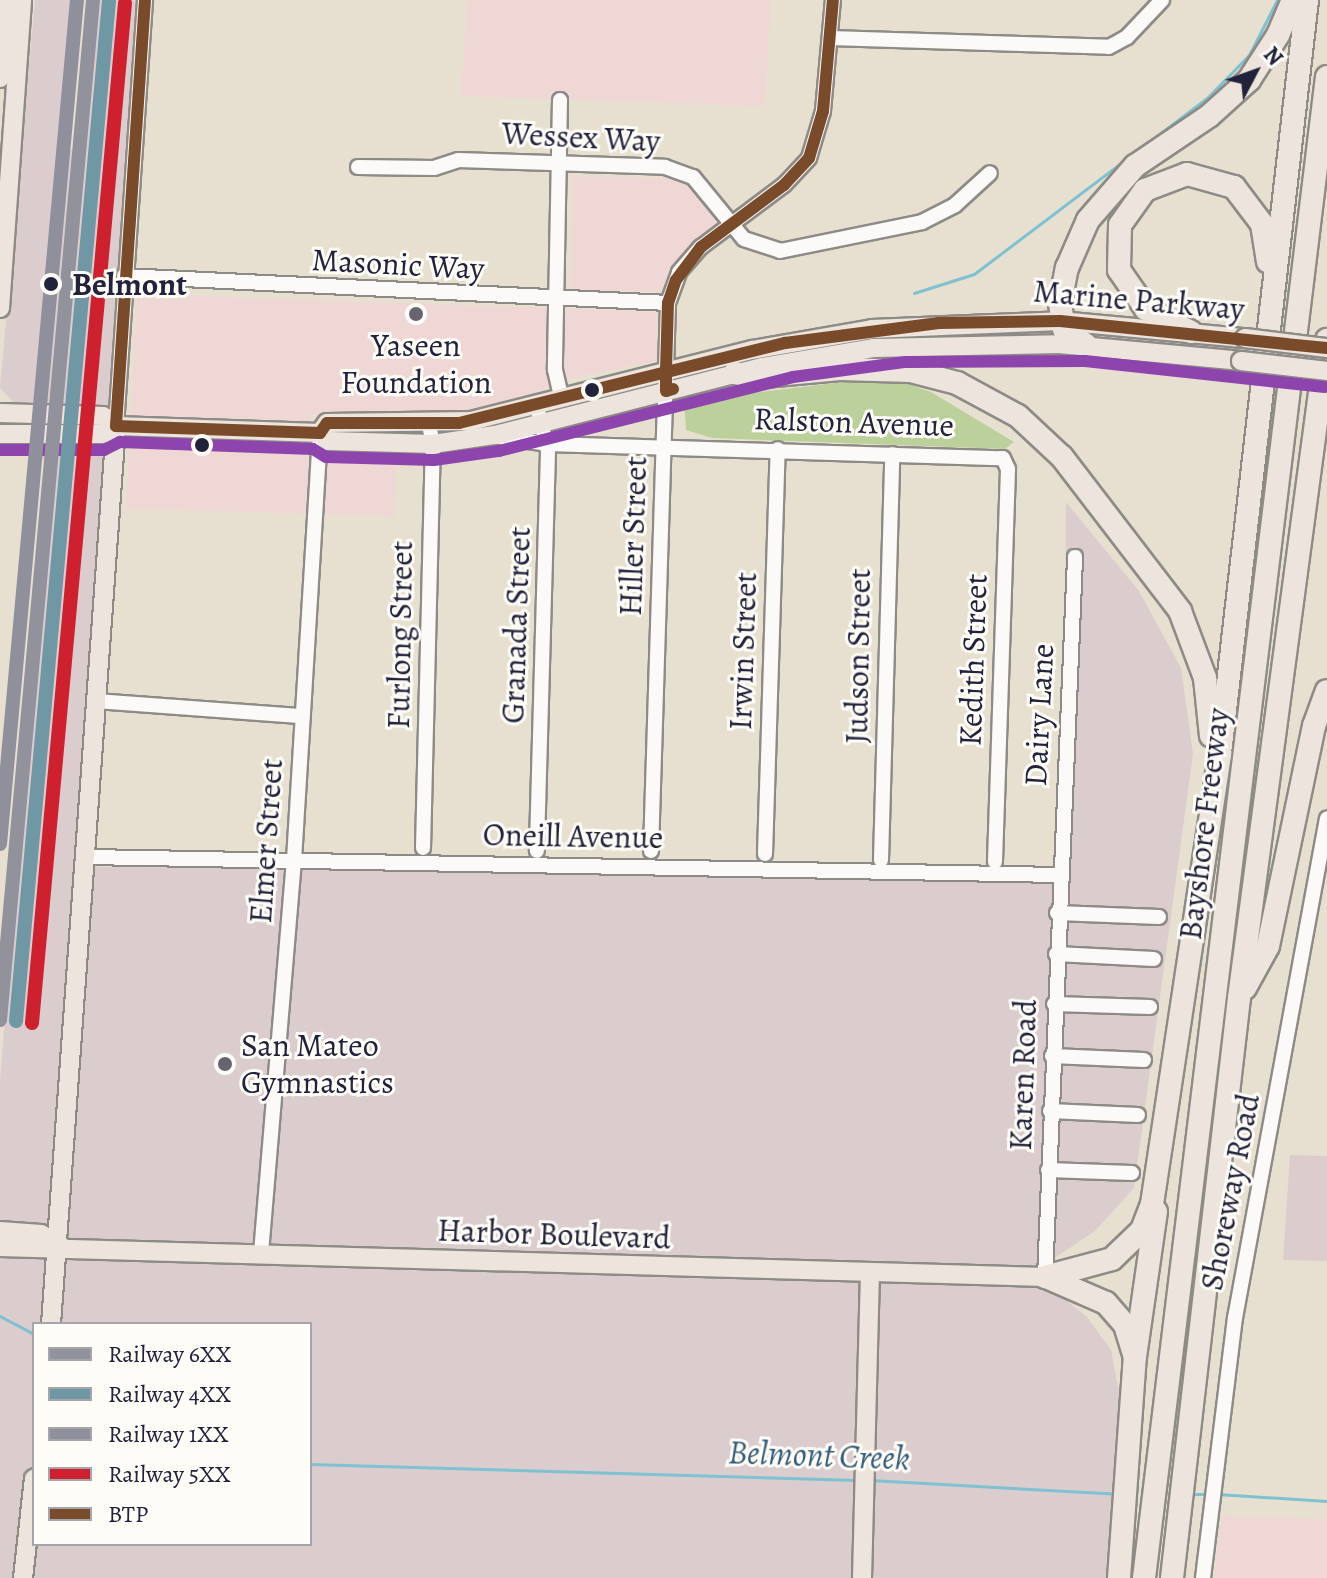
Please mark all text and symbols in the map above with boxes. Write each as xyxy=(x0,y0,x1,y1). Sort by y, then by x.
north arrow xyxy=(1215,32,1295,112)
text: N xyxy=(1257,40,1290,72)
street label: Wessex Way xyxy=(501,114,661,160)
street label: Masonic Way xyxy=(311,240,485,288)
place label: Belmont xyxy=(72,265,187,303)
marker: Belmont xyxy=(37,270,65,298)
street label: Marine Parkway xyxy=(1032,272,1246,328)
marker: Yaseen Foundation xyxy=(407,305,425,323)
place label: Yaseen Foundation xyxy=(341,327,491,402)
unlabelled marker xyxy=(584,382,600,398)
street label: Ralston Avenue xyxy=(753,399,955,445)
unlabelled marker xyxy=(194,437,210,453)
street label: Hiller Street xyxy=(611,455,655,617)
street label: Granada Street xyxy=(493,526,539,724)
street label: Furlong Street xyxy=(379,541,421,729)
street label: Judson Street xyxy=(837,568,879,744)
street label: Irwin Street xyxy=(721,571,765,731)
street label: Kedith Street xyxy=(951,573,995,747)
street label: Dairy Lane xyxy=(1016,643,1062,787)
street label: Bayshore Freeway xyxy=(1171,706,1237,942)
street label: Elmer Street xyxy=(241,757,291,925)
street label: Oneill Avenue xyxy=(483,815,663,857)
street label: Karen Road xyxy=(1001,999,1045,1151)
place label: San Mateo Gymnastics xyxy=(241,1027,394,1102)
marker: San Mateo Gymnastics xyxy=(216,1055,234,1073)
street label: Shoreway Road xyxy=(1192,1090,1268,1294)
street label: Harbor Boulevard xyxy=(437,1211,671,1257)
legend xyxy=(32,1322,312,1546)
text: Railway 6XX xyxy=(108,1338,231,1370)
text: Railway 4XX xyxy=(108,1378,231,1410)
text: Railway 1XX xyxy=(108,1418,228,1450)
water label: Belmont Creek xyxy=(728,1431,910,1479)
text: Railway 5XX xyxy=(108,1458,231,1490)
text: BTP xyxy=(108,1498,148,1530)

